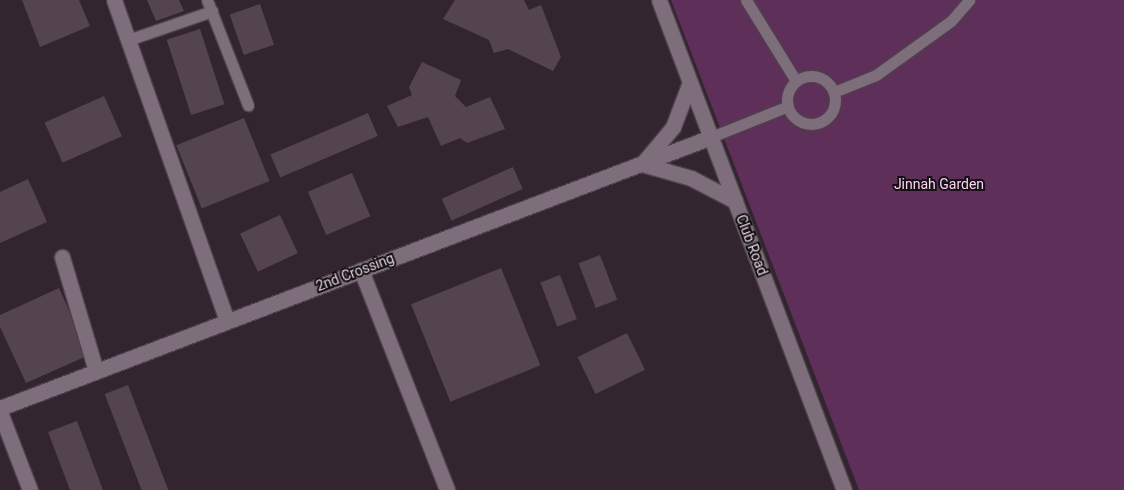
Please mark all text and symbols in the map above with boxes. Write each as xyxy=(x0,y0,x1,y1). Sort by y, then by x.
park label: Jinnah Garden xyxy=(894,176,984,192)
street label: Club Road xyxy=(733,212,771,278)
street label: 2nd Crossing xyxy=(314,249,396,295)

